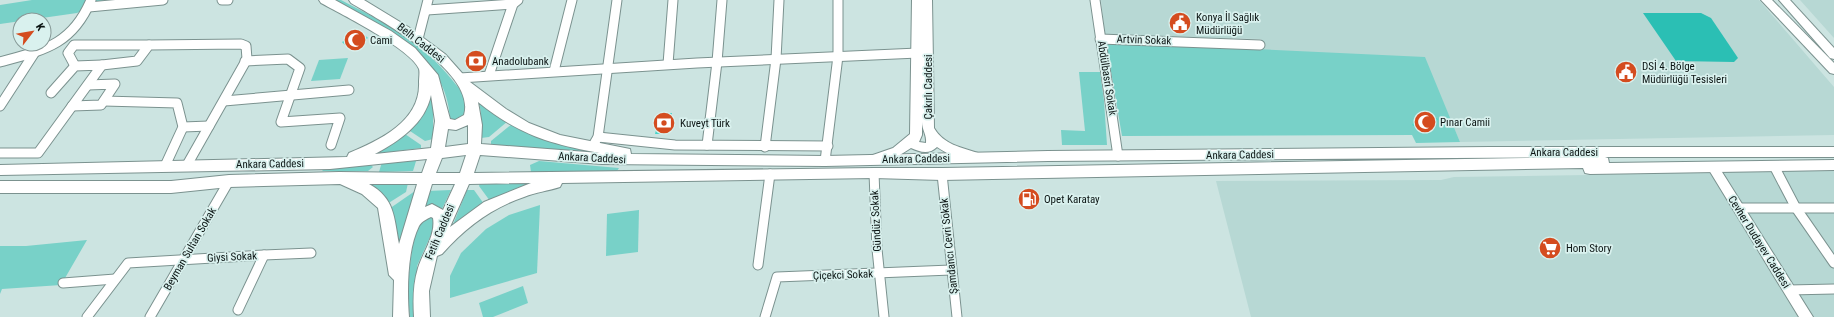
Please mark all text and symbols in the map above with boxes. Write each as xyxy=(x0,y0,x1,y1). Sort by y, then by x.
public building icon: Konya İl Sağlık Müdürlüğü xyxy=(1167,10,1193,36)
place label: Konya İl Sağlık Müdürlüğü xyxy=(1196,11,1259,37)
north arrow xyxy=(12,12,52,52)
street label: Belh Caddesi xyxy=(395,20,447,66)
text: K xyxy=(33,21,48,34)
mosque icon: Cami xyxy=(342,27,368,53)
street label: Artvin Sokak xyxy=(1116,33,1172,47)
place label: Cami xyxy=(370,34,392,47)
street label: Abdülbasri Sokak xyxy=(1095,40,1119,116)
bank icon: Anadolubank xyxy=(463,48,489,74)
street label: Çakırlı Caddesi xyxy=(922,54,935,120)
place label: Anadolubank xyxy=(492,55,549,68)
public building icon: DSİ 4. Bölge Müdürlüğü Tesisleri xyxy=(1613,59,1639,85)
place label: DSİ 4. Bölge Müdürlüğü Tesisleri xyxy=(1642,60,1727,86)
mosque icon: Pınar Camii xyxy=(1412,109,1438,135)
bank icon: Kuveyt Türk xyxy=(651,110,677,136)
place label: Pınar Camii xyxy=(1440,116,1490,129)
place label: Kuveyt Türk xyxy=(680,117,730,130)
street label: Ankara Caddesi xyxy=(1530,146,1598,159)
street label: Ankara Caddesi xyxy=(1206,148,1274,162)
street label: Ankara Caddesi xyxy=(558,150,626,166)
street label: Ankara Caddesi xyxy=(882,152,950,166)
street label: Ankara Caddesi xyxy=(236,157,304,171)
fuel station icon: Opet Karatay xyxy=(1016,186,1042,212)
street label: Gündüz Sokak xyxy=(868,190,884,252)
place label: Opet Karatay xyxy=(1044,193,1100,206)
street label: Cevher Dudayev Caddesi xyxy=(1725,193,1793,291)
street label: Şamdancı Cevri Sokak xyxy=(937,197,960,295)
street label: Fetih Caddesi xyxy=(422,202,458,262)
street label: Beyman Sultan Sokak xyxy=(161,205,219,293)
supermarket icon: Hom Story xyxy=(1537,235,1563,261)
place label: Hom Story xyxy=(1566,242,1612,255)
street label: Giysi Sokak xyxy=(207,249,257,265)
street label: Çiçekci Sokak xyxy=(813,267,873,283)

